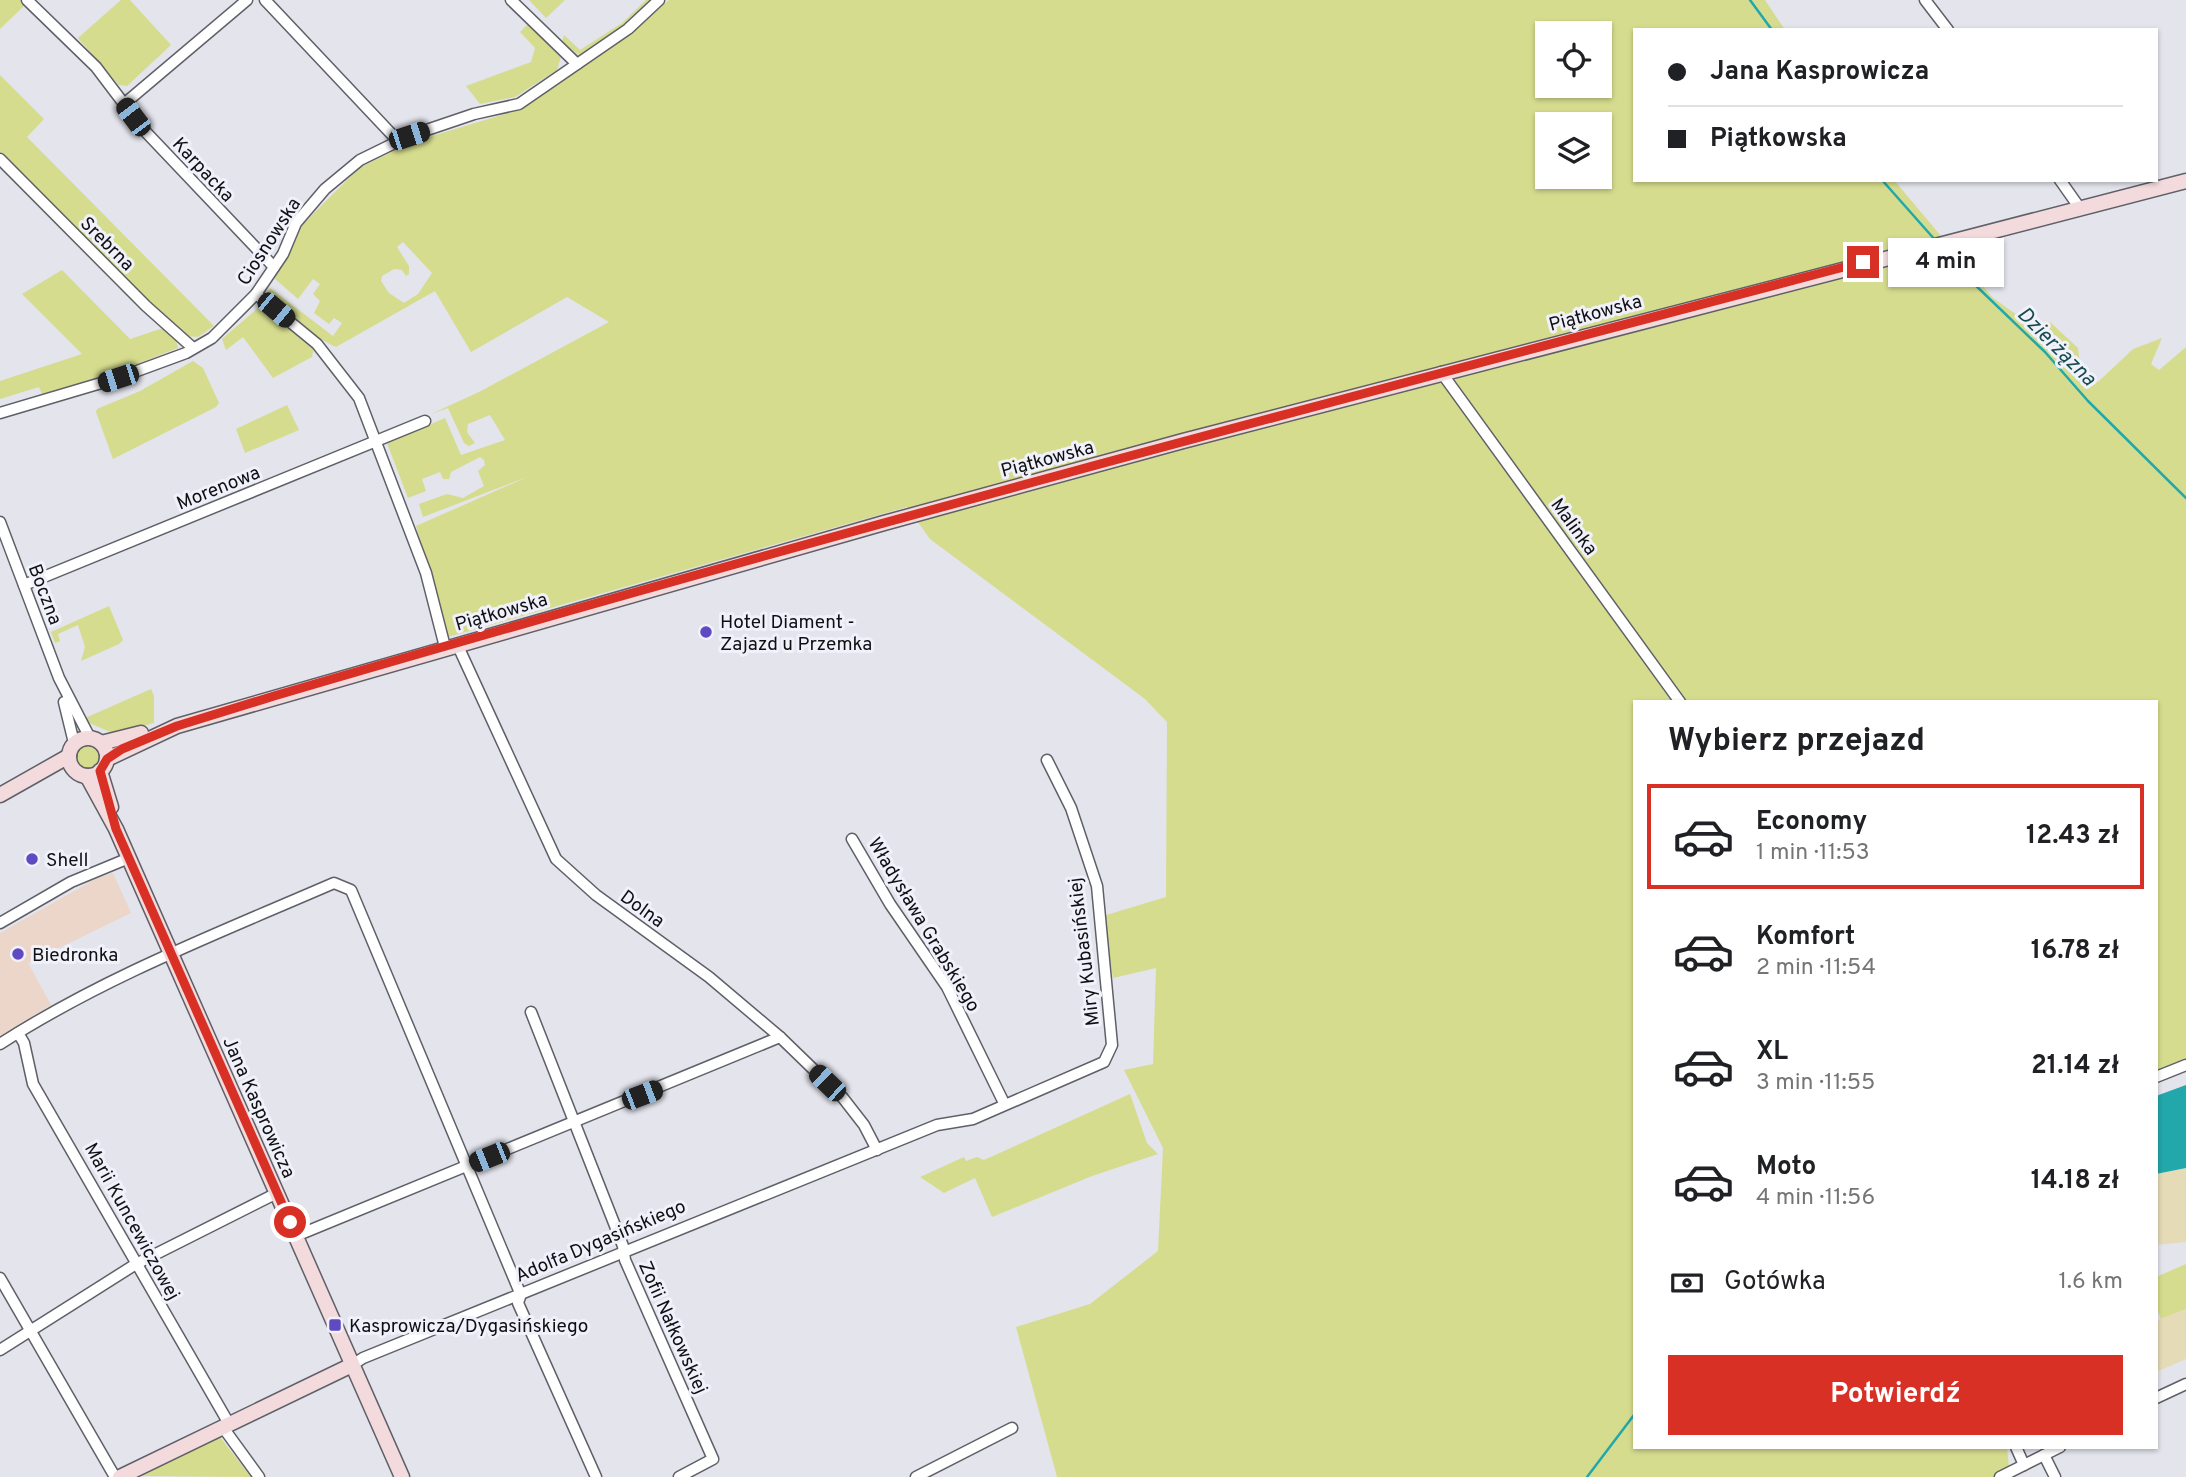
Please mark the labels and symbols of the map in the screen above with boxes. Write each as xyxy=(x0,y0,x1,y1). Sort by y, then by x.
car xyxy=(112,94,155,140)
car xyxy=(386,120,433,152)
street label: Karpacka xyxy=(166,133,239,208)
street label: Ciosnowska xyxy=(232,194,307,290)
street label: Srebrna xyxy=(74,212,139,277)
callout: 4 min xyxy=(1888,238,2003,286)
route end xyxy=(1847,246,1879,278)
car xyxy=(254,288,299,332)
street label: Piątkowska xyxy=(1546,290,1645,338)
water label: Dzierżązna xyxy=(2011,302,2101,393)
car xyxy=(95,362,142,394)
street label: Piątkowska xyxy=(998,436,1097,484)
street label: Morenowa xyxy=(173,461,264,516)
street label: Malinka xyxy=(1545,494,1602,560)
street label: Boczna xyxy=(22,561,67,629)
street label: Piątkowska xyxy=(452,588,551,638)
place label: Hotel Diament - Zajazd u Przemka xyxy=(720,611,872,657)
marker: Hotel Diament - Zajazd u Przemka xyxy=(698,624,714,640)
street label: Władysława Grabskiego xyxy=(862,833,985,1017)
place label: Shell xyxy=(46,849,89,873)
marker: Shell xyxy=(24,851,40,867)
street label: Miry Kubasińskiej xyxy=(1064,876,1106,1027)
street label: Dolna xyxy=(615,885,669,934)
place label: Biedronka xyxy=(32,944,118,968)
marker: Biedronka xyxy=(10,946,26,962)
street label: Jana Kasprowicza xyxy=(216,1033,300,1182)
car xyxy=(805,1061,850,1105)
car xyxy=(619,1078,666,1112)
street label: Marii Kuncewiczowej xyxy=(78,1139,184,1305)
car xyxy=(466,1139,513,1175)
street label: Adolfa Dygasińskiego xyxy=(512,1195,690,1289)
route start xyxy=(274,1206,306,1238)
street label: Zofii Nałkowskiej xyxy=(632,1258,712,1398)
place label: Kasprowicza/Dygasińskiego xyxy=(349,1315,588,1339)
marker: Kasprowicza/Dygasińskiego xyxy=(327,1317,343,1333)

